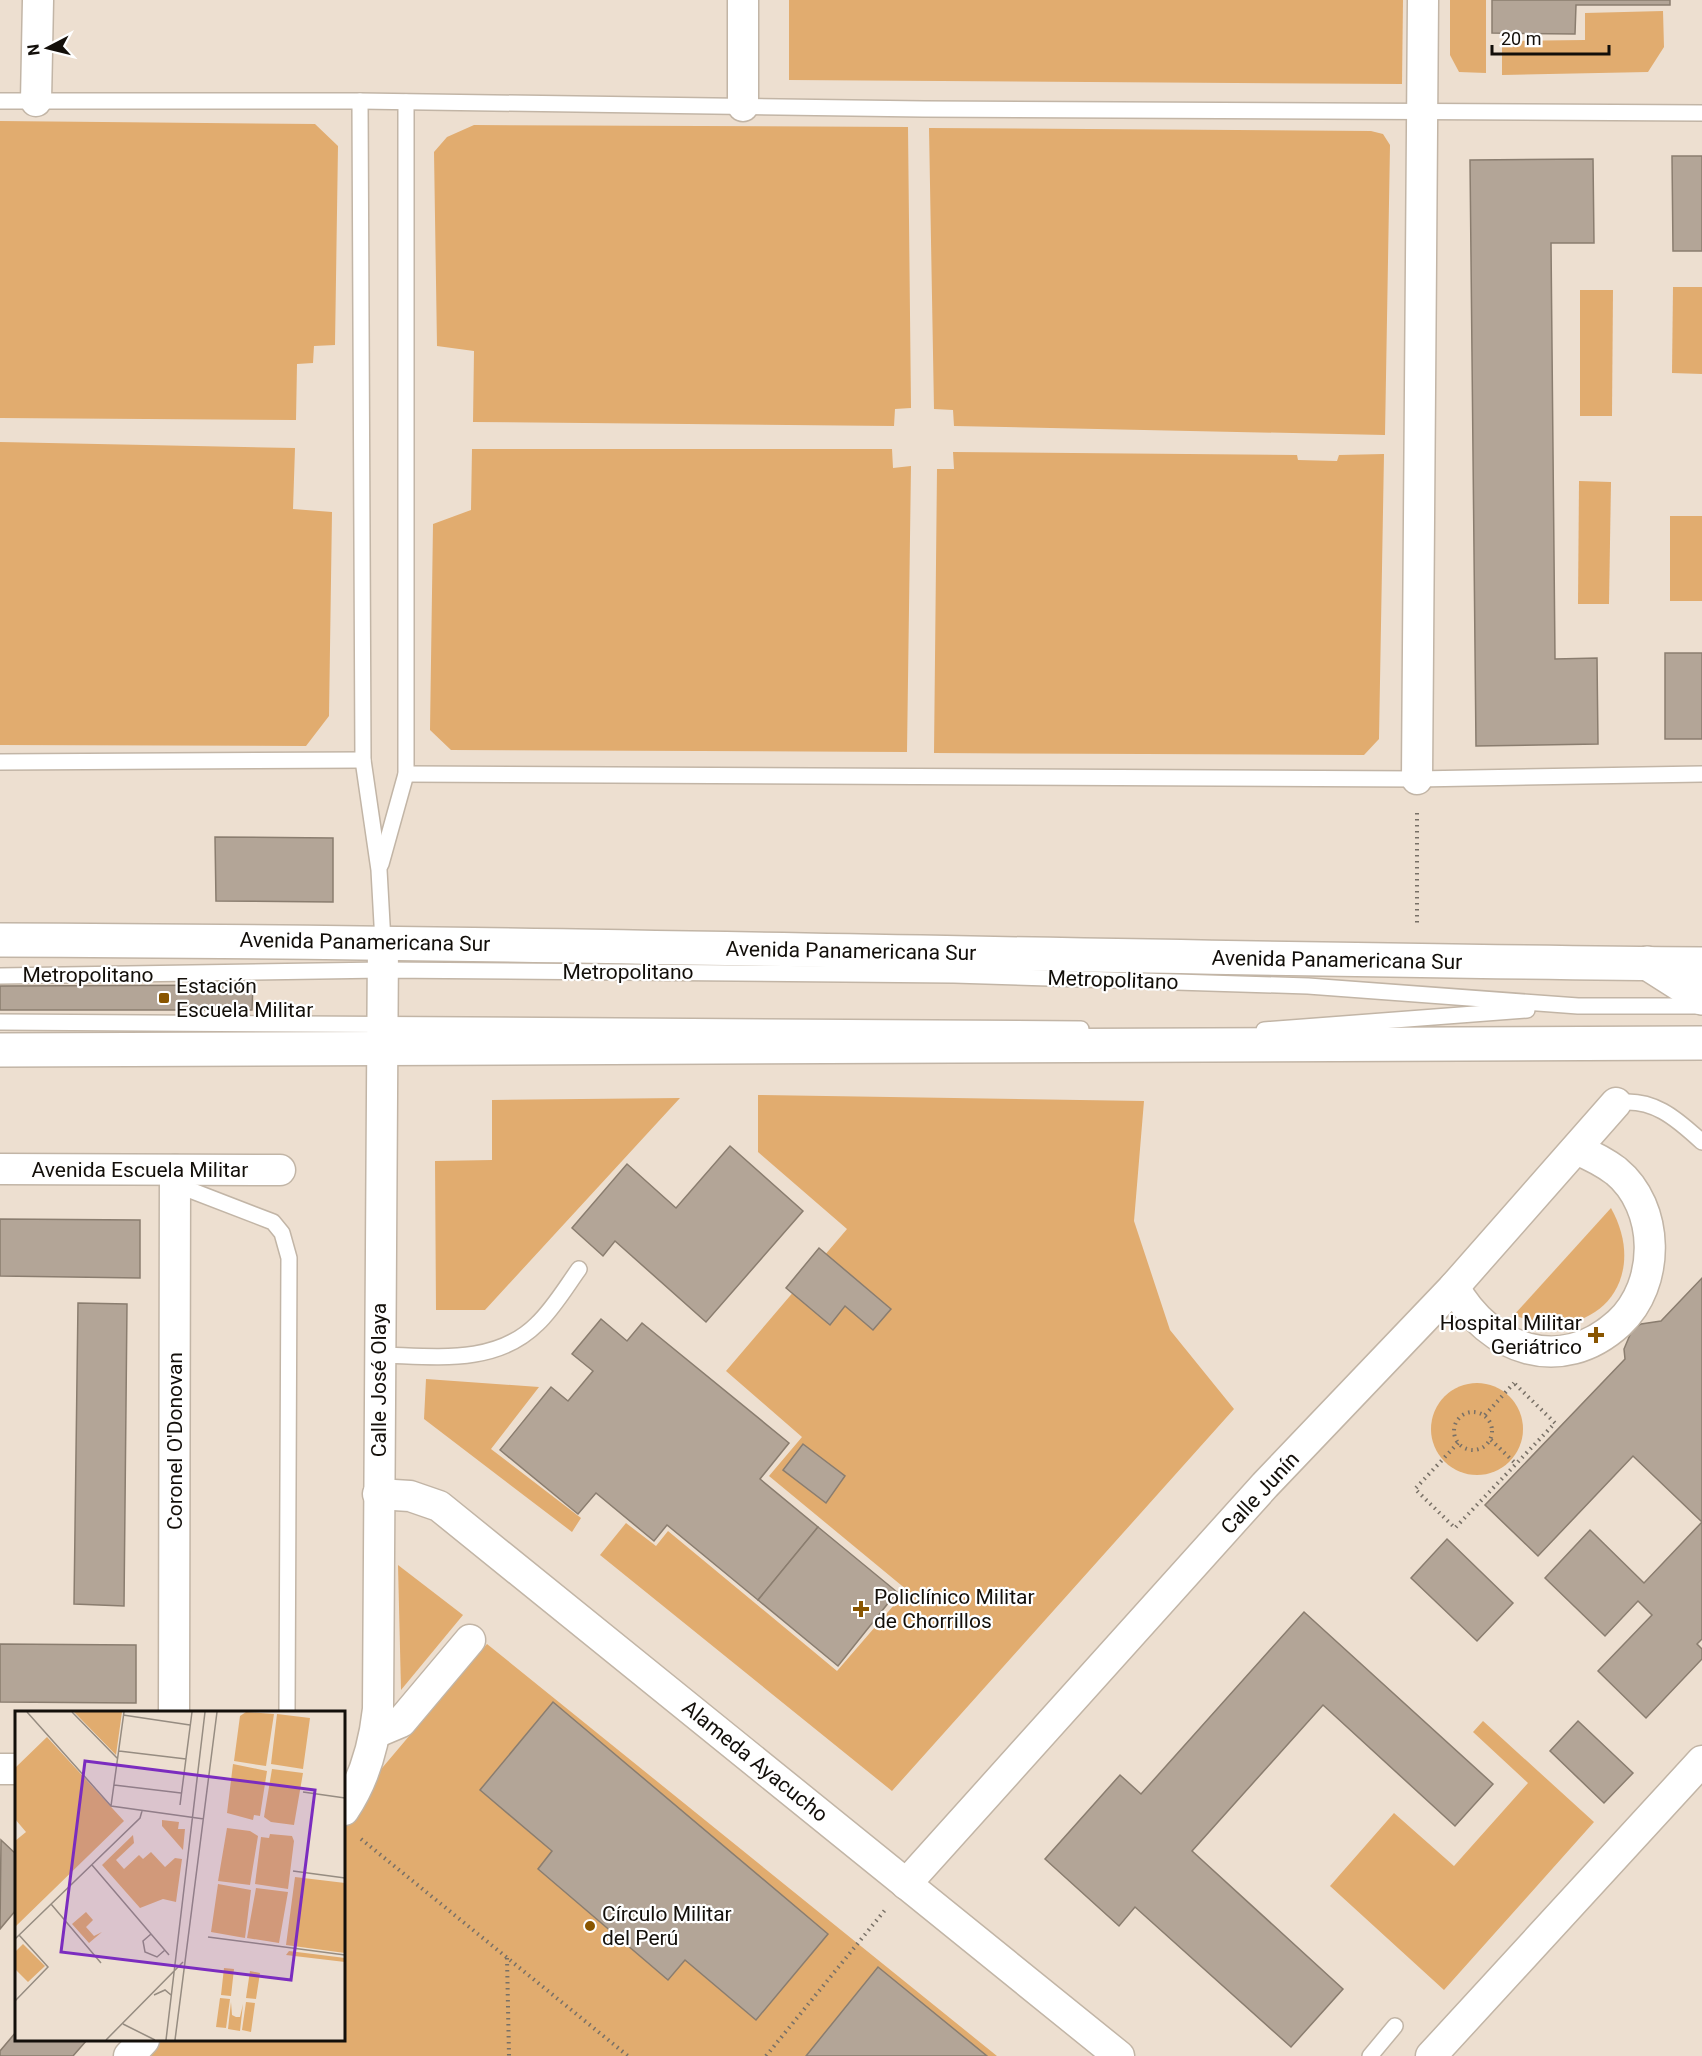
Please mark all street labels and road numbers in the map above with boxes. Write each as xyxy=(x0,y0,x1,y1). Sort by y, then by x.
street label: Avenida Panamericana Sur xyxy=(239,928,491,956)
street label: Avenida Panamericana Sur xyxy=(725,937,977,965)
street label: Avenida Panamericana Sur xyxy=(1211,946,1463,974)
street label: Metropolitano xyxy=(562,960,694,984)
street label: Metropolitano xyxy=(22,963,154,987)
street label: Metropolitano xyxy=(1047,966,1179,994)
street label: Avenida Escuela Militar xyxy=(32,1158,248,1182)
street label: Calle José Olaya xyxy=(367,1303,391,1457)
street label: Coronel O'Donovan xyxy=(163,1352,187,1530)
street label: Calle Junín xyxy=(1216,1447,1304,1539)
street label: Alameda Ayacucho xyxy=(678,1695,832,1827)

